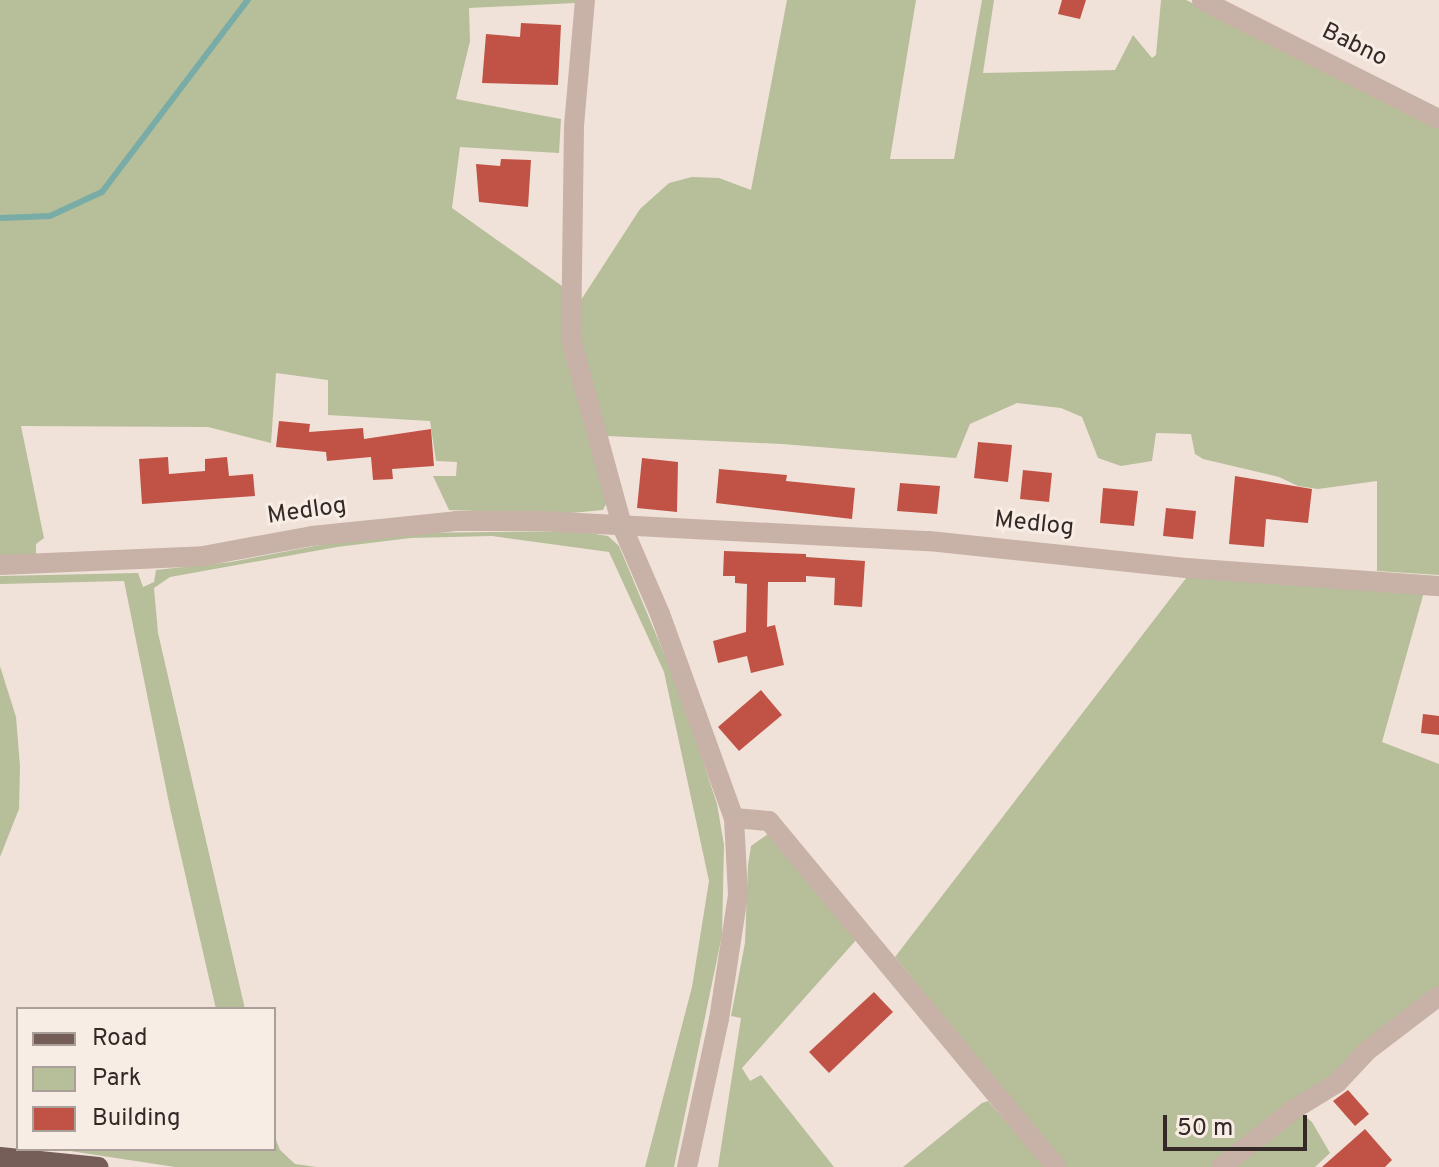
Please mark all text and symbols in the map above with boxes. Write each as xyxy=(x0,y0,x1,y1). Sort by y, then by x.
street label: Babno xyxy=(1317,18,1391,74)
street label: Medlog xyxy=(266,492,348,532)
street label: Medlog xyxy=(993,507,1075,543)
legend xyxy=(16,1007,276,1151)
text: Road xyxy=(92,1024,148,1054)
text: Park xyxy=(92,1064,142,1094)
scale bar xyxy=(1167,1099,1311,1149)
text: Building xyxy=(92,1104,181,1134)
text: 50 m xyxy=(1177,1114,1233,1144)

